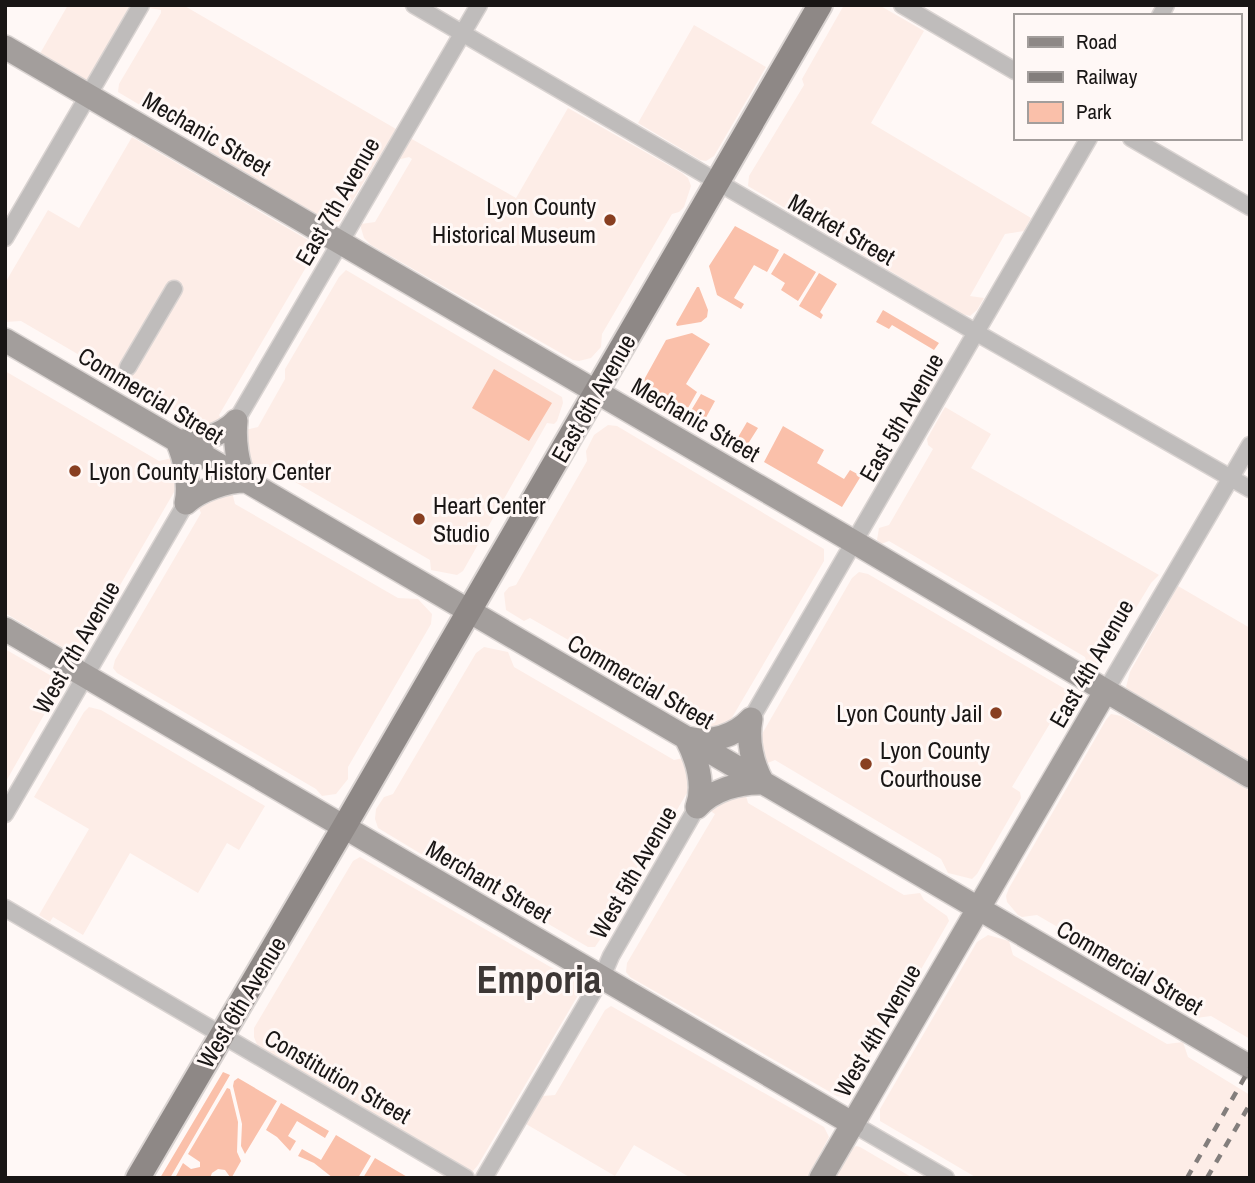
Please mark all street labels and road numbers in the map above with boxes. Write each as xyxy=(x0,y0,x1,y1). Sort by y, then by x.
street label: Mechanic Street xyxy=(137,83,278,183)
street label: East 7th Avenue xyxy=(287,131,387,271)
street label: Market Street xyxy=(783,186,902,273)
street label: East 6th Avenue xyxy=(543,328,643,468)
street label: Commercial Street xyxy=(72,339,230,451)
street label: East 5th Avenue xyxy=(851,347,951,487)
street label: Mechanic Street xyxy=(626,369,767,469)
street label: West 7th Avenue xyxy=(25,575,127,719)
street label: East 4th Avenue xyxy=(1041,593,1141,733)
street label: Commercial Street xyxy=(562,626,720,736)
street label: West 5th Avenue xyxy=(582,800,684,944)
street label: Merchant Street xyxy=(420,832,558,930)
street label: Commercial Street xyxy=(1051,912,1209,1022)
street label: West 6th Avenue xyxy=(189,930,293,1074)
street label: West 4th Avenue xyxy=(826,958,928,1102)
street label: Constitution Street xyxy=(259,1021,418,1131)

